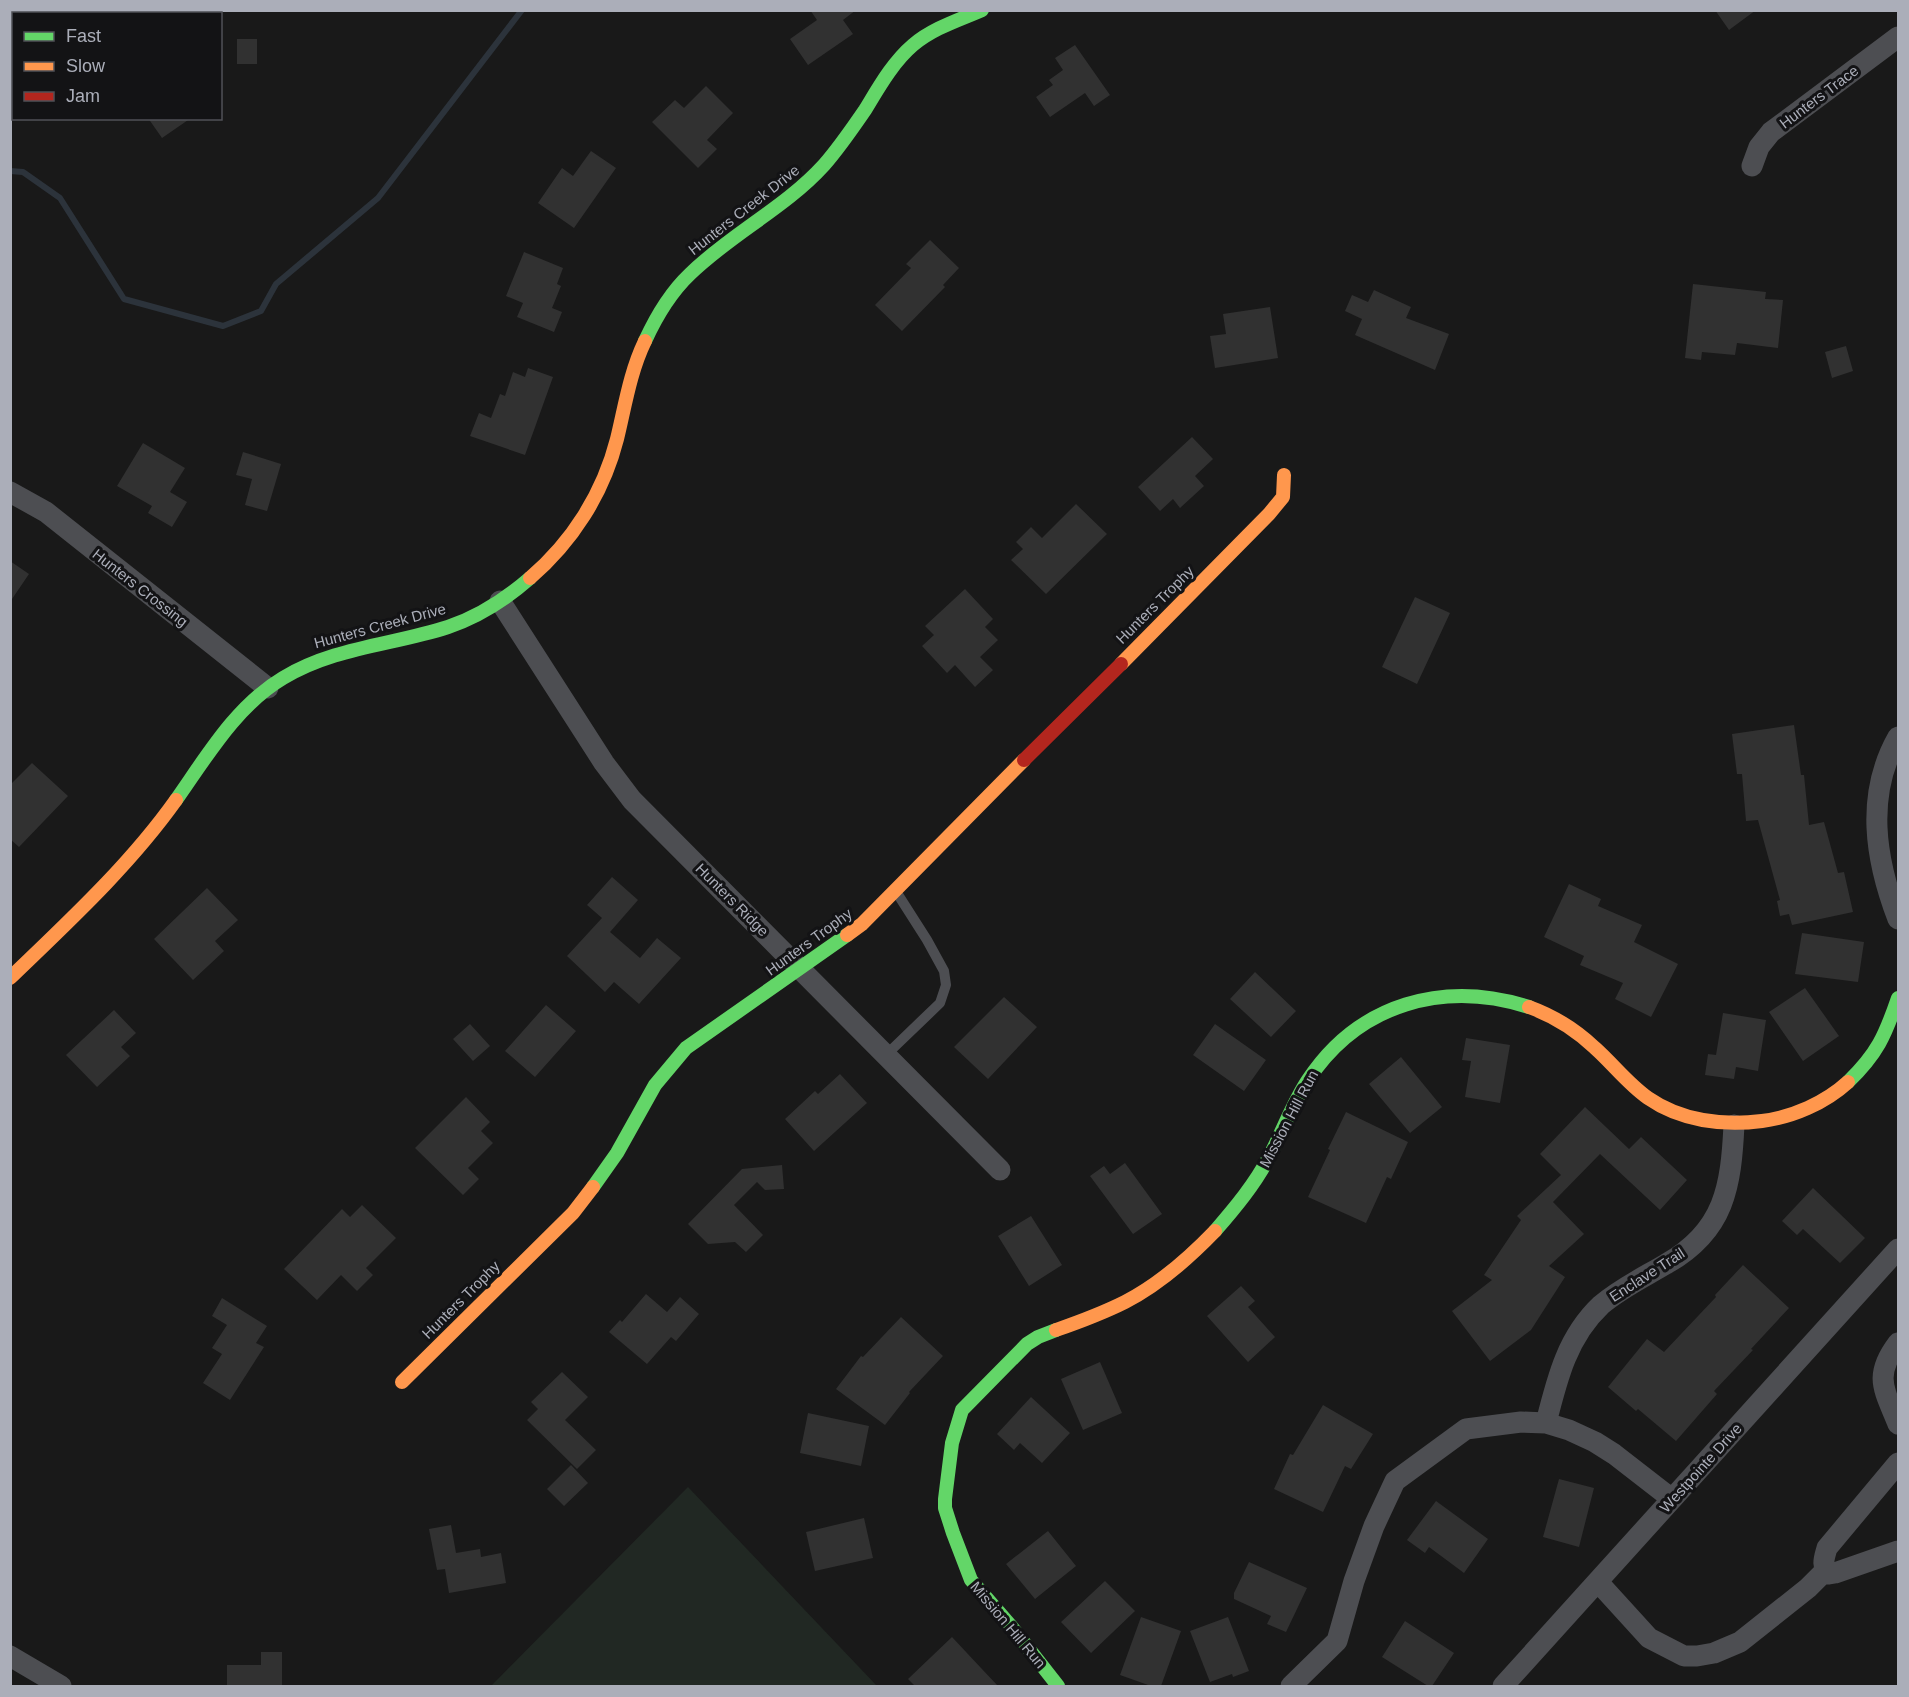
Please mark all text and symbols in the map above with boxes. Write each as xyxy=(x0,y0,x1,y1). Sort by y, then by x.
legend xyxy=(12,12,222,120)
text: Fast xyxy=(66,26,101,46)
text: Slow xyxy=(66,56,106,76)
street label: Hunters Trace xyxy=(1776,61,1861,132)
text: Jam xyxy=(66,86,100,106)
street label: Hunters Creek Drive xyxy=(685,161,802,258)
street label: Hunters Crossing xyxy=(89,545,191,630)
street label: Hunters Trophy xyxy=(1112,562,1197,647)
street label: Hunters Creek Drive xyxy=(312,600,448,651)
street label: Hunters Ridge xyxy=(692,860,772,940)
street label: Hunters Trophy xyxy=(762,904,856,979)
street label: Mission Hill Run xyxy=(1256,1067,1321,1170)
street label: Enclave Trail xyxy=(1606,1244,1687,1305)
street label: Hunters Trophy xyxy=(418,1257,503,1342)
street label: Westpointe Drive xyxy=(1656,1420,1745,1516)
street label: Mission Hill Run xyxy=(967,1578,1049,1671)

